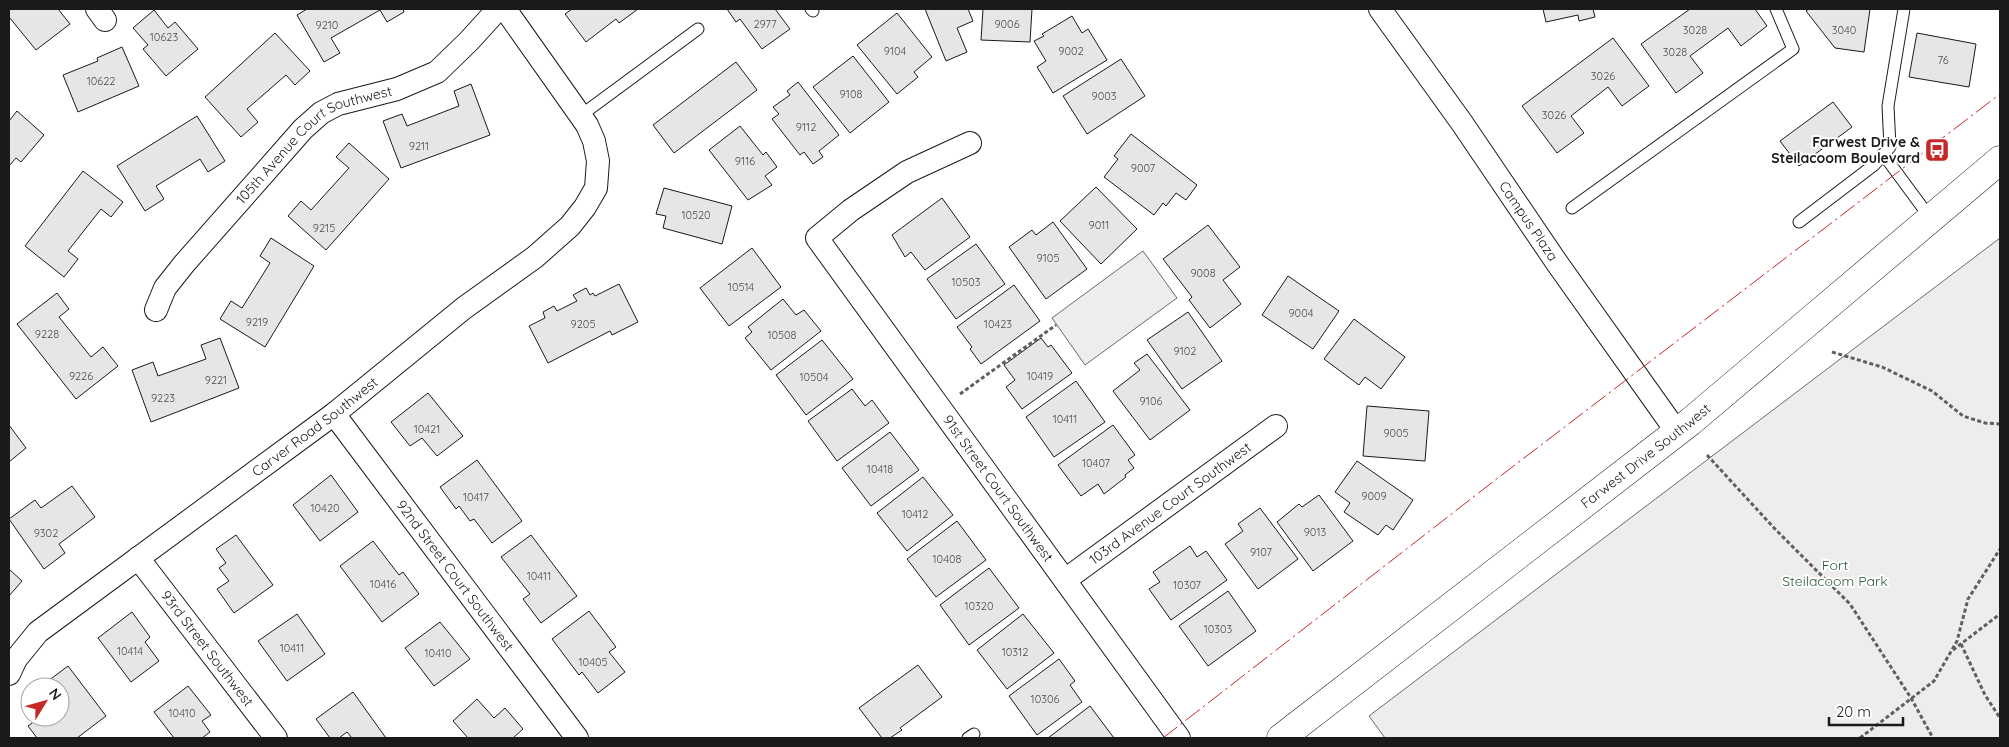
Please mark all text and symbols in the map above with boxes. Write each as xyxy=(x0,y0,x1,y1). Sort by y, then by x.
house number: 2977 xyxy=(753,17,777,31)
house number: 9006 xyxy=(994,17,1020,31)
house number: 9210 xyxy=(316,18,338,32)
house number: 3028 xyxy=(1683,23,1707,37)
house number: 3040 xyxy=(1832,23,1856,37)
house number: 10623 xyxy=(150,30,178,44)
house number: 9104 xyxy=(884,44,907,58)
house number: 9002 xyxy=(1058,44,1084,58)
house number: 3028 xyxy=(1663,45,1687,59)
house number: 76 xyxy=(1937,53,1949,67)
house number: 3026 xyxy=(1591,69,1615,83)
house number: 10622 xyxy=(87,74,115,88)
street label: 105th Avenue Court Southwest xyxy=(232,82,394,208)
house number: 9108 xyxy=(840,87,862,101)
house number: 9003 xyxy=(1092,89,1117,103)
house number: 3026 xyxy=(1542,108,1566,122)
house number: 9112 xyxy=(796,120,816,134)
place label: Farwest Drive & Steilacoom Boulevard xyxy=(1771,133,1920,167)
bus stop icon: Farwest Drive & Steilacoom Boulevard xyxy=(1924,137,1950,163)
house number: 9211 xyxy=(409,139,429,153)
house number: 9116 xyxy=(735,154,755,168)
house number: 9007 xyxy=(1131,161,1155,175)
street label: Campus Plaza xyxy=(1495,178,1562,264)
house number: 10520 xyxy=(681,208,711,222)
house number: 9011 xyxy=(1089,218,1109,232)
house number: 9215 xyxy=(313,221,335,235)
house number: 9105 xyxy=(1037,251,1059,265)
house number: 9008 xyxy=(1190,266,1216,280)
house number: 10503 xyxy=(952,275,981,289)
house number: 10514 xyxy=(728,280,754,294)
house number: 9004 xyxy=(1288,306,1314,320)
house number: 9219 xyxy=(246,315,268,329)
house number: 9205 xyxy=(571,317,595,331)
house number: 10423 xyxy=(984,317,1012,331)
house number: 9228 xyxy=(35,327,59,341)
house number: 10508 xyxy=(767,328,797,342)
house number: 9102 xyxy=(1174,344,1196,358)
house number: 9226 xyxy=(69,369,93,383)
house number: 10419 xyxy=(1027,369,1053,383)
house number: 10504 xyxy=(800,370,829,384)
house number: 9221 xyxy=(205,373,227,387)
street label: Carver Road Southwest xyxy=(248,373,382,480)
house number: 9223 xyxy=(151,391,175,405)
house number: 9106 xyxy=(1140,394,1162,408)
street label: Farwest Drive Southwest xyxy=(1577,399,1715,512)
street label: 91st Street Court Southwest xyxy=(939,411,1057,565)
house number: 10411 xyxy=(1053,412,1077,426)
house number: 10421 xyxy=(414,422,440,436)
house number: 9005 xyxy=(1383,426,1409,440)
street label: 103rd Avenue Court Southwest xyxy=(1085,438,1255,569)
house number: 10407 xyxy=(1082,456,1110,470)
house number: 10418 xyxy=(867,462,893,476)
house number: 9009 xyxy=(1361,489,1387,503)
house number: 10417 xyxy=(463,490,489,504)
street label: 92nd Street Court Southwest xyxy=(393,496,518,655)
house number: 10420 xyxy=(310,501,340,515)
house number: 10412 xyxy=(902,507,928,521)
house number: 9013 xyxy=(1304,525,1326,539)
house number: 9302 xyxy=(34,526,58,540)
house number: 9107 xyxy=(1250,545,1272,559)
house number: 10408 xyxy=(933,552,962,566)
park label: Fort Steilacoom Park xyxy=(1782,556,1888,590)
house number: 10411 xyxy=(527,569,551,583)
house number: 10416 xyxy=(370,577,396,591)
house number: 10307 xyxy=(1173,578,1201,592)
street label: 93rd Street Southwest xyxy=(157,587,258,710)
house number: 10320 xyxy=(964,599,994,613)
house number: 10303 xyxy=(1204,622,1233,636)
house number: 10411 xyxy=(280,641,304,655)
house number: 10414 xyxy=(117,644,143,658)
house number: 10312 xyxy=(1002,645,1028,659)
house number: 10410 xyxy=(425,646,451,660)
house number: 10405 xyxy=(579,655,607,669)
north arrow xyxy=(20,677,70,727)
text: N xyxy=(45,685,66,704)
house number: 10306 xyxy=(1031,692,1060,706)
scale bar xyxy=(1829,694,1903,726)
text: 20 m xyxy=(1836,702,1871,721)
house number: 10410 xyxy=(169,706,195,720)

